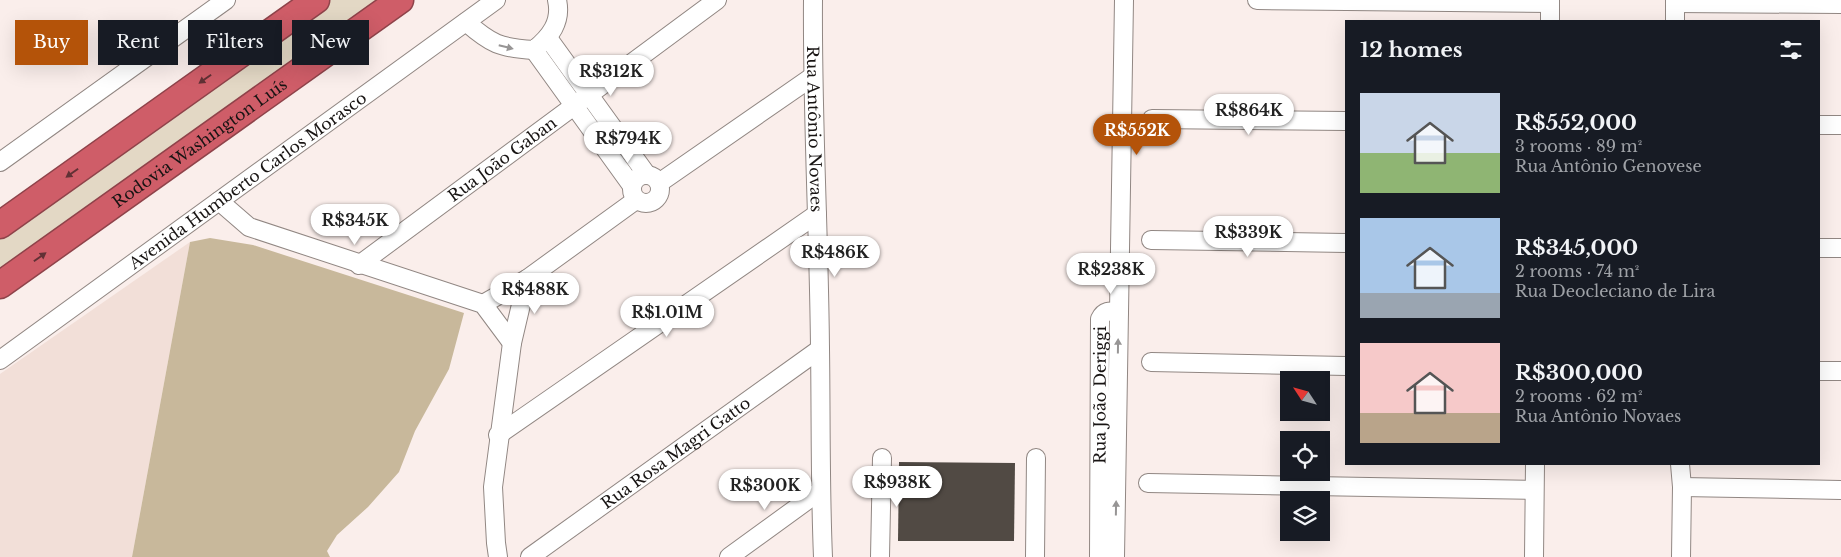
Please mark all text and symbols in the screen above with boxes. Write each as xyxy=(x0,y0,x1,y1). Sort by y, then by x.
chip: Buy xyxy=(15,20,88,65)
chip: Rent xyxy=(98,20,178,65)
chip: Filters xyxy=(188,20,282,65)
chip: New xyxy=(292,20,369,65)
icon: filters xyxy=(1777,36,1805,64)
text: 12 homes xyxy=(1360,37,1463,63)
one-way arrow xyxy=(499,43,514,51)
street label: Rua Antônio Novaes xyxy=(803,46,827,212)
pin: R$312K xyxy=(570,54,652,97)
text: R$312K xyxy=(579,61,643,81)
street label: Rodovia Washington Luís xyxy=(108,74,291,212)
one-way arrow xyxy=(198,74,212,84)
street label: Avenida Humberto Carlos Morasco xyxy=(124,87,370,274)
pin: R$864K xyxy=(1208,94,1290,136)
text: R$864K xyxy=(1215,100,1283,120)
text: R$552,000 xyxy=(1515,110,1637,136)
street label: Rua João Gaban xyxy=(444,112,560,206)
icon: home xyxy=(1400,113,1460,173)
pin: R$552K xyxy=(1096,114,1178,156)
text: R$552K xyxy=(1104,120,1170,140)
pin: R$794K xyxy=(587,121,669,164)
text: R$794K xyxy=(595,128,661,148)
text: 3 rooms · 89 m² xyxy=(1515,136,1642,156)
text: Rua Antônio Genovese xyxy=(1515,156,1702,176)
one-way arrow xyxy=(66,168,79,178)
pin: R$345K xyxy=(314,204,396,246)
text: R$345K xyxy=(322,210,388,230)
pin: R$339K xyxy=(1207,216,1289,258)
text: R$339K xyxy=(1214,222,1282,242)
text: R$345,000 xyxy=(1515,235,1638,261)
pin: R$486K xyxy=(794,236,876,278)
icon: home xyxy=(1400,238,1460,298)
text: R$486K xyxy=(801,242,869,262)
one-way arrow xyxy=(33,252,47,262)
pin: R$238K xyxy=(1070,252,1152,295)
text: R$238K xyxy=(1077,259,1145,279)
text: 2 rooms · 74 m² xyxy=(1515,261,1639,281)
pin: R$488K xyxy=(494,272,576,315)
text: R$488K xyxy=(501,279,569,299)
text: Rua Deocleciano de Lira xyxy=(1515,281,1715,301)
pin: R$1.01M xyxy=(621,296,713,338)
text: R$1.01M xyxy=(631,302,703,322)
street label: Rua João Deriggi xyxy=(1089,325,1110,464)
one-way arrow xyxy=(1114,338,1122,354)
text: R$300,000 xyxy=(1515,360,1643,386)
icon: home xyxy=(1400,363,1460,423)
north arrow xyxy=(1280,371,1330,421)
map controls xyxy=(1280,371,1330,541)
text: 2 rooms · 62 m² xyxy=(1515,386,1642,406)
street label: Rua Rosa Magri Gatto xyxy=(597,392,754,513)
text: Rua Antônio Novaes xyxy=(1515,406,1681,426)
button: locate xyxy=(1280,431,1330,481)
pin: R$938K xyxy=(856,466,938,508)
pin: R$300K xyxy=(724,468,806,511)
text: R$938K xyxy=(863,472,931,492)
text: R$300K xyxy=(730,475,800,495)
button: layers xyxy=(1280,491,1330,541)
one-way arrow xyxy=(1112,500,1120,516)

